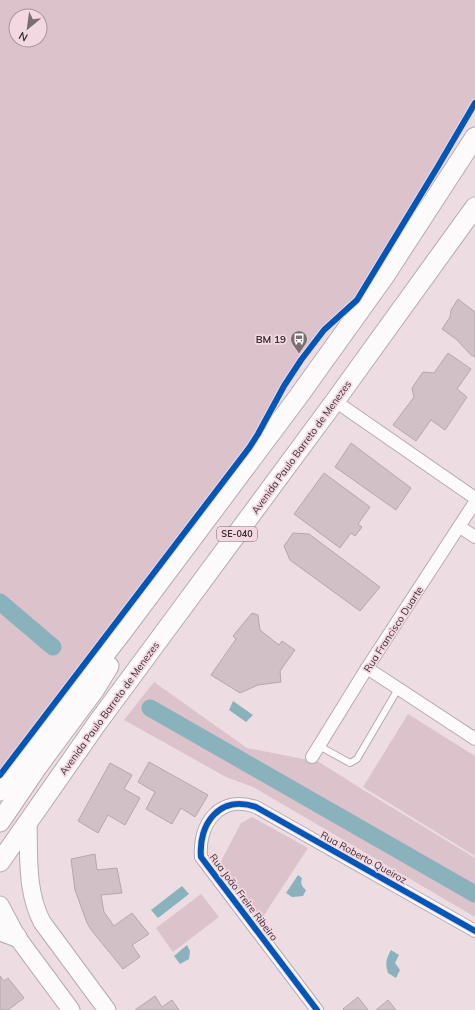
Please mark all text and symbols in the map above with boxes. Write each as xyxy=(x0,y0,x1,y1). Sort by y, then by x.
north arrow xyxy=(8,8,48,48)
text: N xyxy=(16,29,30,45)
bus stop icon: BM 19 xyxy=(289,329,309,354)
place label: BM 19 xyxy=(256,333,286,346)
street label: Avenida Paulo Barreto de Menezes xyxy=(249,378,354,516)
road number: SE-040 xyxy=(217,527,257,541)
street label: Rua Francisco Duarte xyxy=(361,584,426,675)
street label: Avenida Paulo Barreto de Menezes xyxy=(57,639,162,777)
street label: Rua Roberto Queiroz xyxy=(318,828,409,887)
street label: Rua João Freire Ribeiro xyxy=(207,851,281,944)

